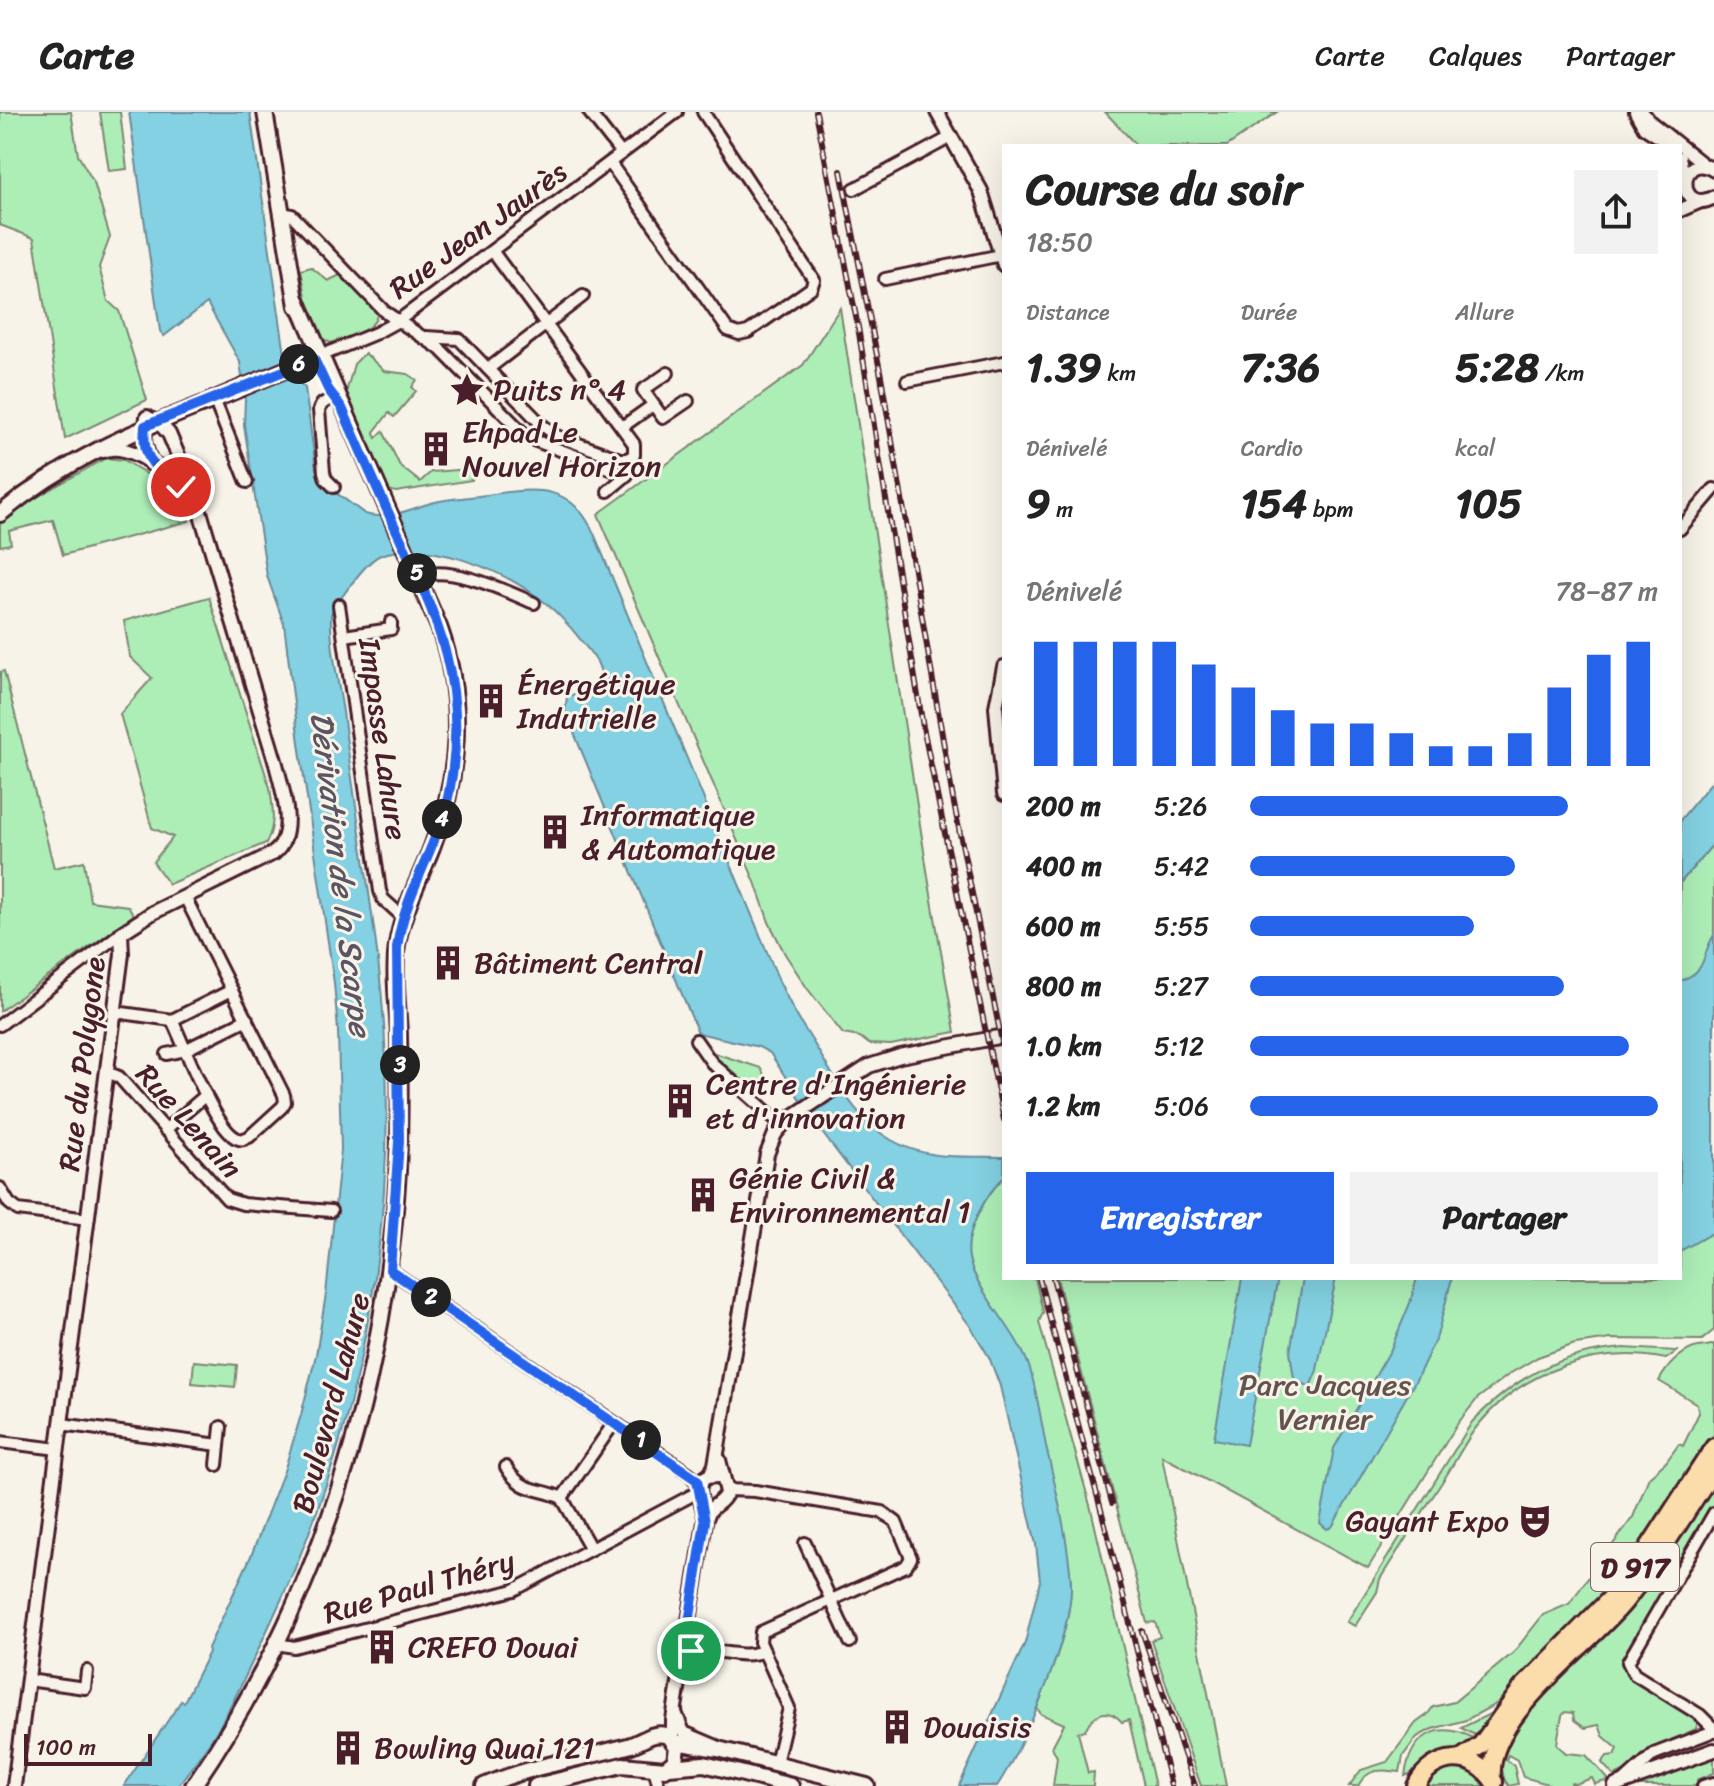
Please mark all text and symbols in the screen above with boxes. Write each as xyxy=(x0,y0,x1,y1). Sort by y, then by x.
text: Carte xyxy=(40,22,135,89)
text: Carte xyxy=(1315,31,1385,80)
text: Calques xyxy=(1429,31,1522,80)
text: Partager xyxy=(1566,31,1674,80)
street label: Rue Jean Jaurès xyxy=(377,146,579,314)
text: Course du soir xyxy=(1026,150,1301,228)
button: share xyxy=(1574,170,1658,254)
text: 18:50 xyxy=(1026,219,1093,265)
text: Distance xyxy=(1026,293,1110,332)
text: Durée xyxy=(1241,293,1297,332)
text: Allure xyxy=(1455,293,1514,332)
text: 1.39 xyxy=(1026,332,1102,403)
text: 7:36 xyxy=(1241,332,1320,403)
text: 5:28 xyxy=(1455,332,1539,403)
pin: 6 xyxy=(279,344,319,384)
text: 6 xyxy=(293,344,305,383)
text: km xyxy=(1102,354,1136,393)
text: /km xyxy=(1539,354,1584,393)
place label: Puits n° 4 xyxy=(493,363,626,417)
place icon: Puits n° 4 xyxy=(448,371,486,409)
place label: Ehpad Le Nouvel Horizon xyxy=(462,405,661,493)
text: Dénivelé xyxy=(1026,429,1108,468)
text: Cardio xyxy=(1241,429,1303,468)
text: kcal xyxy=(1455,429,1495,468)
building icon: Ehpad Le Nouvel Horizon xyxy=(417,430,455,468)
pin xyxy=(147,453,215,521)
icon: check xyxy=(159,465,203,509)
text: 9 xyxy=(1026,468,1051,539)
text: 154 xyxy=(1241,468,1307,539)
text: 105 xyxy=(1455,468,1522,539)
text: m xyxy=(1051,490,1073,529)
text: bpm xyxy=(1307,490,1354,529)
pin: 5 xyxy=(397,553,437,593)
text: 5 xyxy=(410,553,424,592)
text: Dénivelé xyxy=(1026,568,1122,614)
text: 78–87 m xyxy=(1555,568,1658,614)
street label: Impasse Lahure xyxy=(342,633,424,844)
place label: Énergétique Indutrielle xyxy=(516,657,676,745)
building icon: Énergétique Indutrielle xyxy=(472,682,510,720)
water label: Dérivation de la Scarpe xyxy=(293,709,390,1043)
text: 200 m xyxy=(1026,783,1101,829)
text: 5:26 xyxy=(1154,783,1208,829)
place label: Informatique & Automatique xyxy=(580,788,776,876)
pin: 4 xyxy=(422,799,462,839)
text: 4 xyxy=(435,799,449,838)
building icon: Informatique & Automatique xyxy=(536,813,574,851)
text: 400 m xyxy=(1026,843,1102,889)
text: 5:42 xyxy=(1154,843,1209,889)
text: 600 m xyxy=(1026,903,1100,949)
text: 5:55 xyxy=(1154,903,1210,949)
place label: Bâtiment Central xyxy=(474,936,704,990)
building icon: Bâtiment Central xyxy=(429,944,467,982)
street label: Rue du Polygone xyxy=(42,954,122,1174)
text: 800 m xyxy=(1026,963,1101,1009)
text: 5:27 xyxy=(1154,963,1208,1009)
text: 1.0 km xyxy=(1026,1023,1102,1069)
text: 5:12 xyxy=(1154,1023,1204,1069)
pin: 3 xyxy=(380,1045,420,1085)
text: 3 xyxy=(394,1045,406,1084)
street label: Rue Lenain xyxy=(122,1050,256,1192)
place label: Centre d'Ingénierie et d'innovation xyxy=(706,1057,967,1145)
building icon: Centre d'Ingénierie et d'innovation xyxy=(661,1082,699,1120)
text: 1.2 km xyxy=(1026,1083,1101,1129)
text: 5:06 xyxy=(1154,1083,1209,1129)
place label: Génie Civil & Environnemental 1 xyxy=(729,1151,970,1239)
button: Enregistrer xyxy=(1026,1172,1334,1264)
button: Partager xyxy=(1350,1172,1658,1264)
building icon: Génie Civil & Environnemental 1 xyxy=(684,1176,722,1214)
pin: 2 xyxy=(411,1277,451,1317)
text: 2 xyxy=(425,1277,437,1316)
street label: Boulevard Lahure xyxy=(276,1287,386,1519)
park label: Parc Jacques Vernier xyxy=(1239,1358,1411,1446)
pin: 1 xyxy=(621,1420,661,1460)
text: 1 xyxy=(636,1420,646,1459)
place label: Gayant Expo xyxy=(1346,1494,1509,1548)
theatre icon: Gayant Expo xyxy=(1516,1502,1554,1540)
street label: Rue Paul Théry xyxy=(317,1534,521,1640)
road number: D 917 xyxy=(1591,1543,1679,1591)
pin xyxy=(657,1617,725,1685)
place label: CREFO Douai xyxy=(408,1620,579,1674)
building icon: CREFO Douai xyxy=(363,1628,401,1666)
icon: arrive xyxy=(669,1629,713,1673)
place label: Douaisis xyxy=(923,1700,1032,1754)
building icon: Douaisis xyxy=(878,1708,916,1746)
place label: Bowling Quai 121 xyxy=(374,1721,595,1775)
text: 100 m xyxy=(36,1728,96,1767)
building icon: Bowling Quai 121 xyxy=(329,1729,367,1767)
scale bar xyxy=(24,1730,152,1766)

